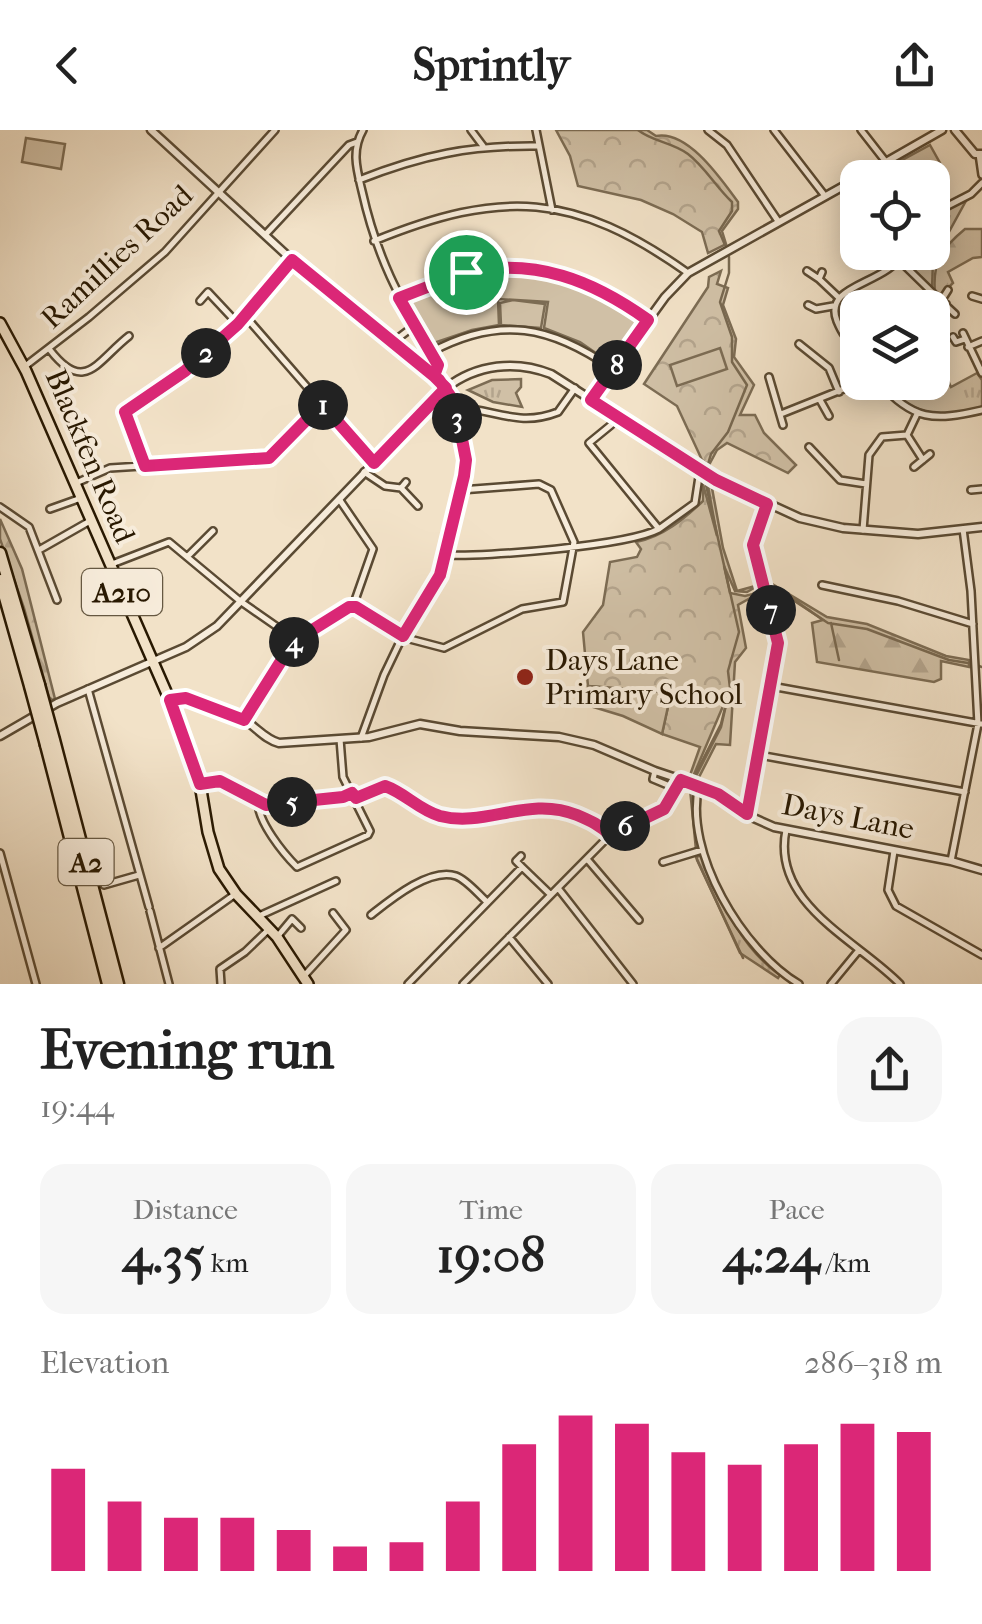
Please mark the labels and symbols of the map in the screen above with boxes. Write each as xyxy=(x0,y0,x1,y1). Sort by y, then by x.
street label: Ramillies Road xyxy=(34,177,200,336)
pin xyxy=(424,230,509,315)
pin: 2 xyxy=(181,328,231,378)
pin: 8 xyxy=(592,340,642,390)
street label: Blackfen Road xyxy=(38,364,143,549)
pin: 1 xyxy=(298,380,348,430)
pin: 3 xyxy=(432,393,482,443)
road number: A210 xyxy=(82,569,162,615)
pin: 7 xyxy=(746,585,796,635)
pin: 4 xyxy=(269,617,319,667)
place label: Days Lane Primary School xyxy=(545,643,743,712)
marker: Days Lane Primary School xyxy=(514,666,536,688)
pin: 5 xyxy=(267,777,317,827)
street label: Days Lane xyxy=(779,787,917,847)
pin: 6 xyxy=(600,801,650,851)
road number: A2 xyxy=(58,839,114,885)

